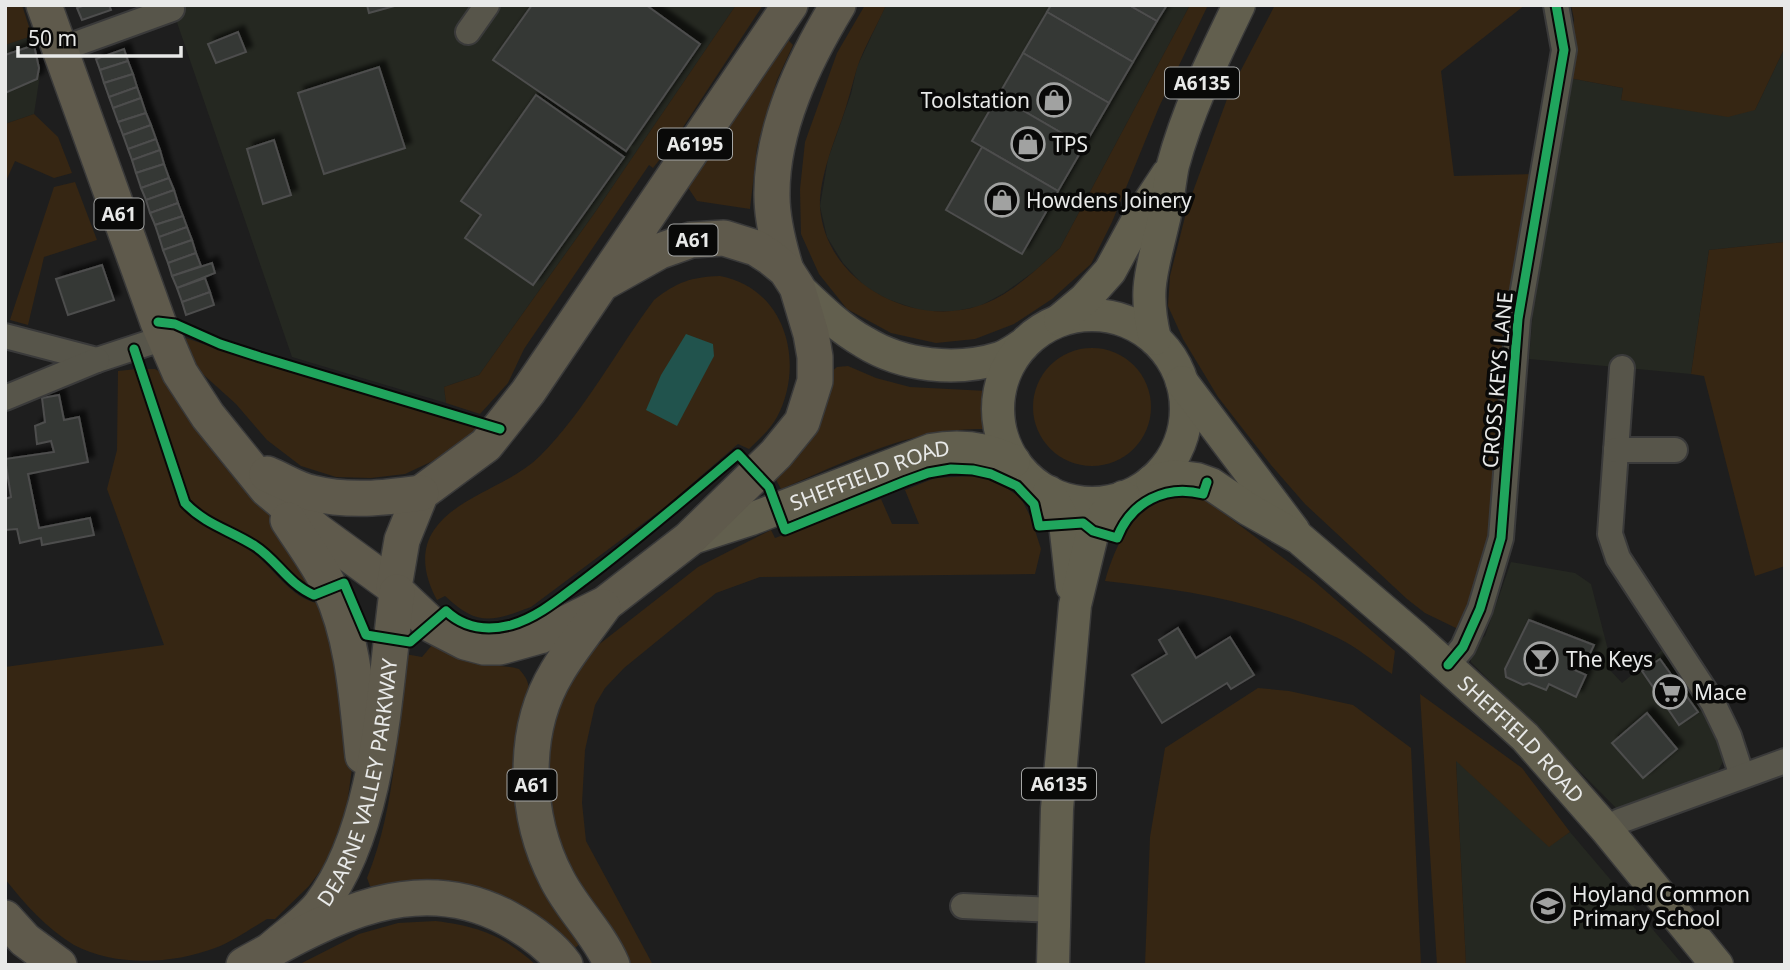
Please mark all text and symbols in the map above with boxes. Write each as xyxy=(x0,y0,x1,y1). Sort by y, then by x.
scale bar xyxy=(18,14,180,58)
text: 50 m xyxy=(28,24,77,52)
road number: A6135 xyxy=(1165,68,1239,99)
shop icon: Toolstation xyxy=(1035,81,1073,119)
place label: Toolstation xyxy=(921,86,1030,114)
shop icon: TPS xyxy=(1009,125,1047,163)
road number: A6195 xyxy=(658,128,732,160)
place label: TPS xyxy=(1052,130,1088,158)
shop icon: Howdens Joinery xyxy=(983,181,1021,219)
place label: Howdens Joinery xyxy=(1026,186,1192,214)
road number: A61 xyxy=(94,198,144,230)
road number: A61 xyxy=(668,224,718,256)
street label: CROSS KEYS LANE xyxy=(1475,291,1519,469)
street label: SHEFFIELD ROAD xyxy=(786,433,951,517)
bar icon: The Keys xyxy=(1522,640,1560,678)
place label: The Keys xyxy=(1566,645,1653,673)
street label: DEARNE VALLEY PARKWAY xyxy=(310,657,403,912)
street label: SHEFFIELD ROAD xyxy=(1452,669,1591,809)
supermarket icon: Mace xyxy=(1651,673,1689,711)
place label: Mace xyxy=(1694,678,1747,706)
road number: A6135 xyxy=(1022,768,1096,800)
road number: A61 xyxy=(508,770,556,800)
place label: Hoyland Common Primary School xyxy=(1572,880,1750,932)
school or university icon: Hoyland Common Primary School xyxy=(1529,887,1567,925)

